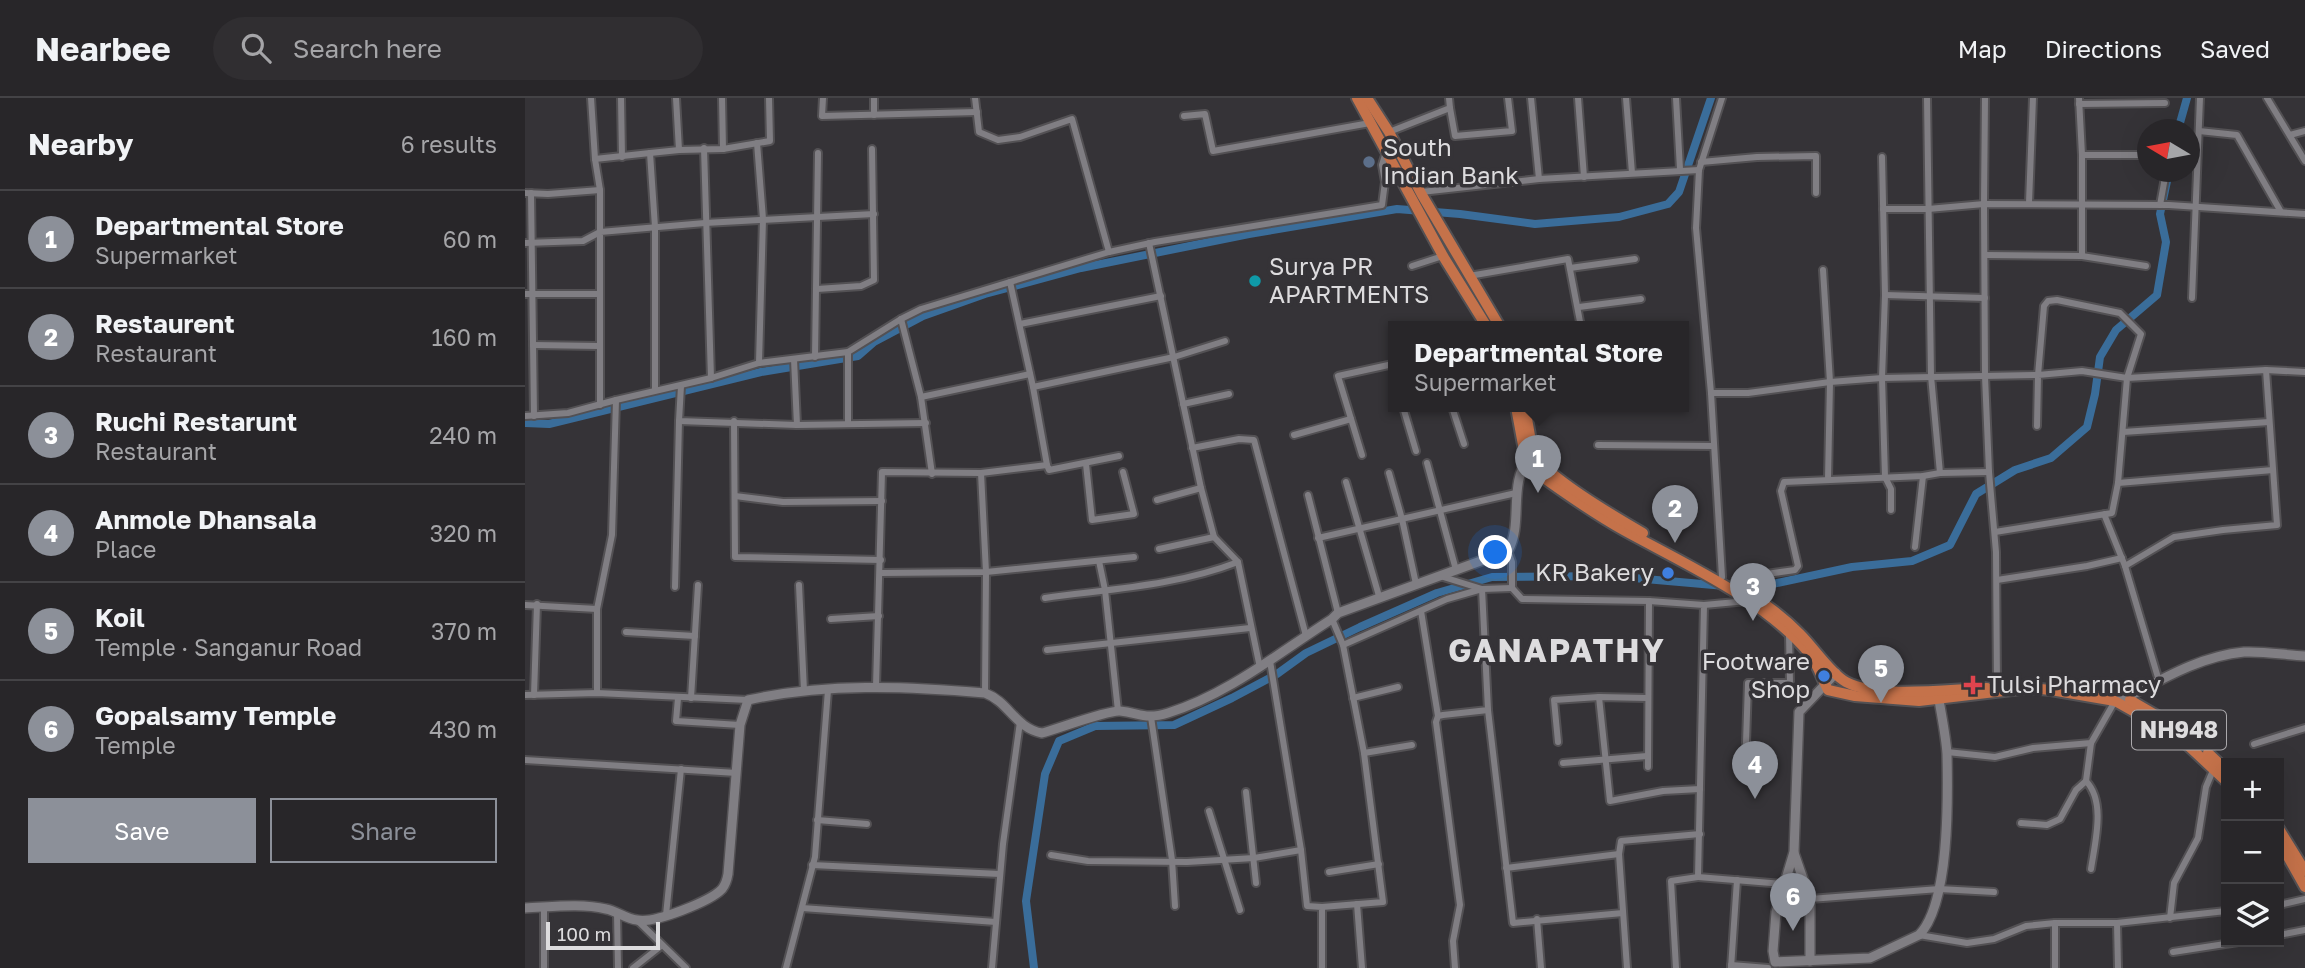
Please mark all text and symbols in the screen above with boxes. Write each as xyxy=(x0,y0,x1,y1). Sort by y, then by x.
search box xyxy=(213,17,703,80)
text: Nearbee xyxy=(35,29,171,68)
icon: search xyxy=(237,29,275,67)
text: Search here xyxy=(293,33,442,64)
text: Map xyxy=(1958,34,2007,63)
text: Directions xyxy=(2045,34,2162,63)
text: Saved xyxy=(2200,34,2270,63)
north arrow xyxy=(2137,119,2200,182)
text: Nearby xyxy=(28,126,133,162)
text: 6 results xyxy=(401,130,497,158)
place label: South Indian Bank xyxy=(1383,132,1519,189)
marker: South Indian Bank xyxy=(1361,154,1377,170)
text: Departmental Store xyxy=(95,210,344,241)
text: 1 xyxy=(45,225,57,253)
text: 60 m xyxy=(443,225,497,253)
text: Supermarket xyxy=(95,241,238,269)
place label: Surya PR APARTMENTS xyxy=(1269,251,1429,308)
marker: Surya PR APARTMENTS xyxy=(1247,273,1263,289)
text: Restaurent xyxy=(95,308,235,339)
popup xyxy=(1388,321,1689,412)
text: 2 xyxy=(44,323,58,351)
text: 160 m xyxy=(432,323,497,351)
text: Departmental Store xyxy=(1414,337,1663,368)
text: Restaurant xyxy=(95,339,217,367)
text: Supermarket xyxy=(1414,368,1557,396)
text: Ruchi Restarunt xyxy=(95,406,297,437)
text: 3 xyxy=(44,421,58,449)
text: 240 m xyxy=(429,421,497,449)
pin: 1 xyxy=(1515,435,1561,493)
text: Restaurant xyxy=(95,437,217,465)
pin: 2 xyxy=(1652,485,1698,543)
text: Anmole Dhansala xyxy=(95,504,317,535)
text: 4 xyxy=(44,519,58,547)
text: 320 m xyxy=(430,519,497,547)
text: Place xyxy=(95,535,156,563)
your location xyxy=(1478,535,1512,569)
place label: KR Bakery xyxy=(1535,557,1654,586)
pin: 3 xyxy=(1730,563,1776,621)
marker: KR Bakery xyxy=(1660,565,1676,581)
text: Koil xyxy=(95,602,145,633)
text: 5 xyxy=(44,617,58,645)
text: 370 m xyxy=(431,617,497,645)
district label: GANAPATHY xyxy=(1448,631,1666,669)
text: Temple · Sanganur Road xyxy=(95,633,362,661)
pin: 5 xyxy=(1858,645,1904,703)
place label: Footware Shop xyxy=(1702,646,1810,703)
marker: Footware Shop xyxy=(1816,668,1832,684)
place label: Tulsi Pharmacy xyxy=(1987,669,2161,698)
marker: Tulsi Pharmacy xyxy=(1965,677,1981,693)
text: Gopalsamy Temple xyxy=(95,700,336,731)
road number: NH948 xyxy=(2132,710,2226,750)
text: 6 xyxy=(44,715,58,743)
text: 430 m xyxy=(429,715,497,743)
text: Temple xyxy=(95,731,176,759)
pin: 4 xyxy=(1732,741,1778,799)
map controls xyxy=(2221,758,2284,947)
button: + xyxy=(2221,758,2284,821)
button: Save xyxy=(28,798,256,863)
button: Share xyxy=(270,798,497,863)
button: − xyxy=(2221,821,2284,884)
pin: 6 xyxy=(1770,873,1816,931)
button: layers xyxy=(2221,884,2284,947)
scale bar xyxy=(546,919,660,951)
text: 100 m xyxy=(557,922,611,945)

